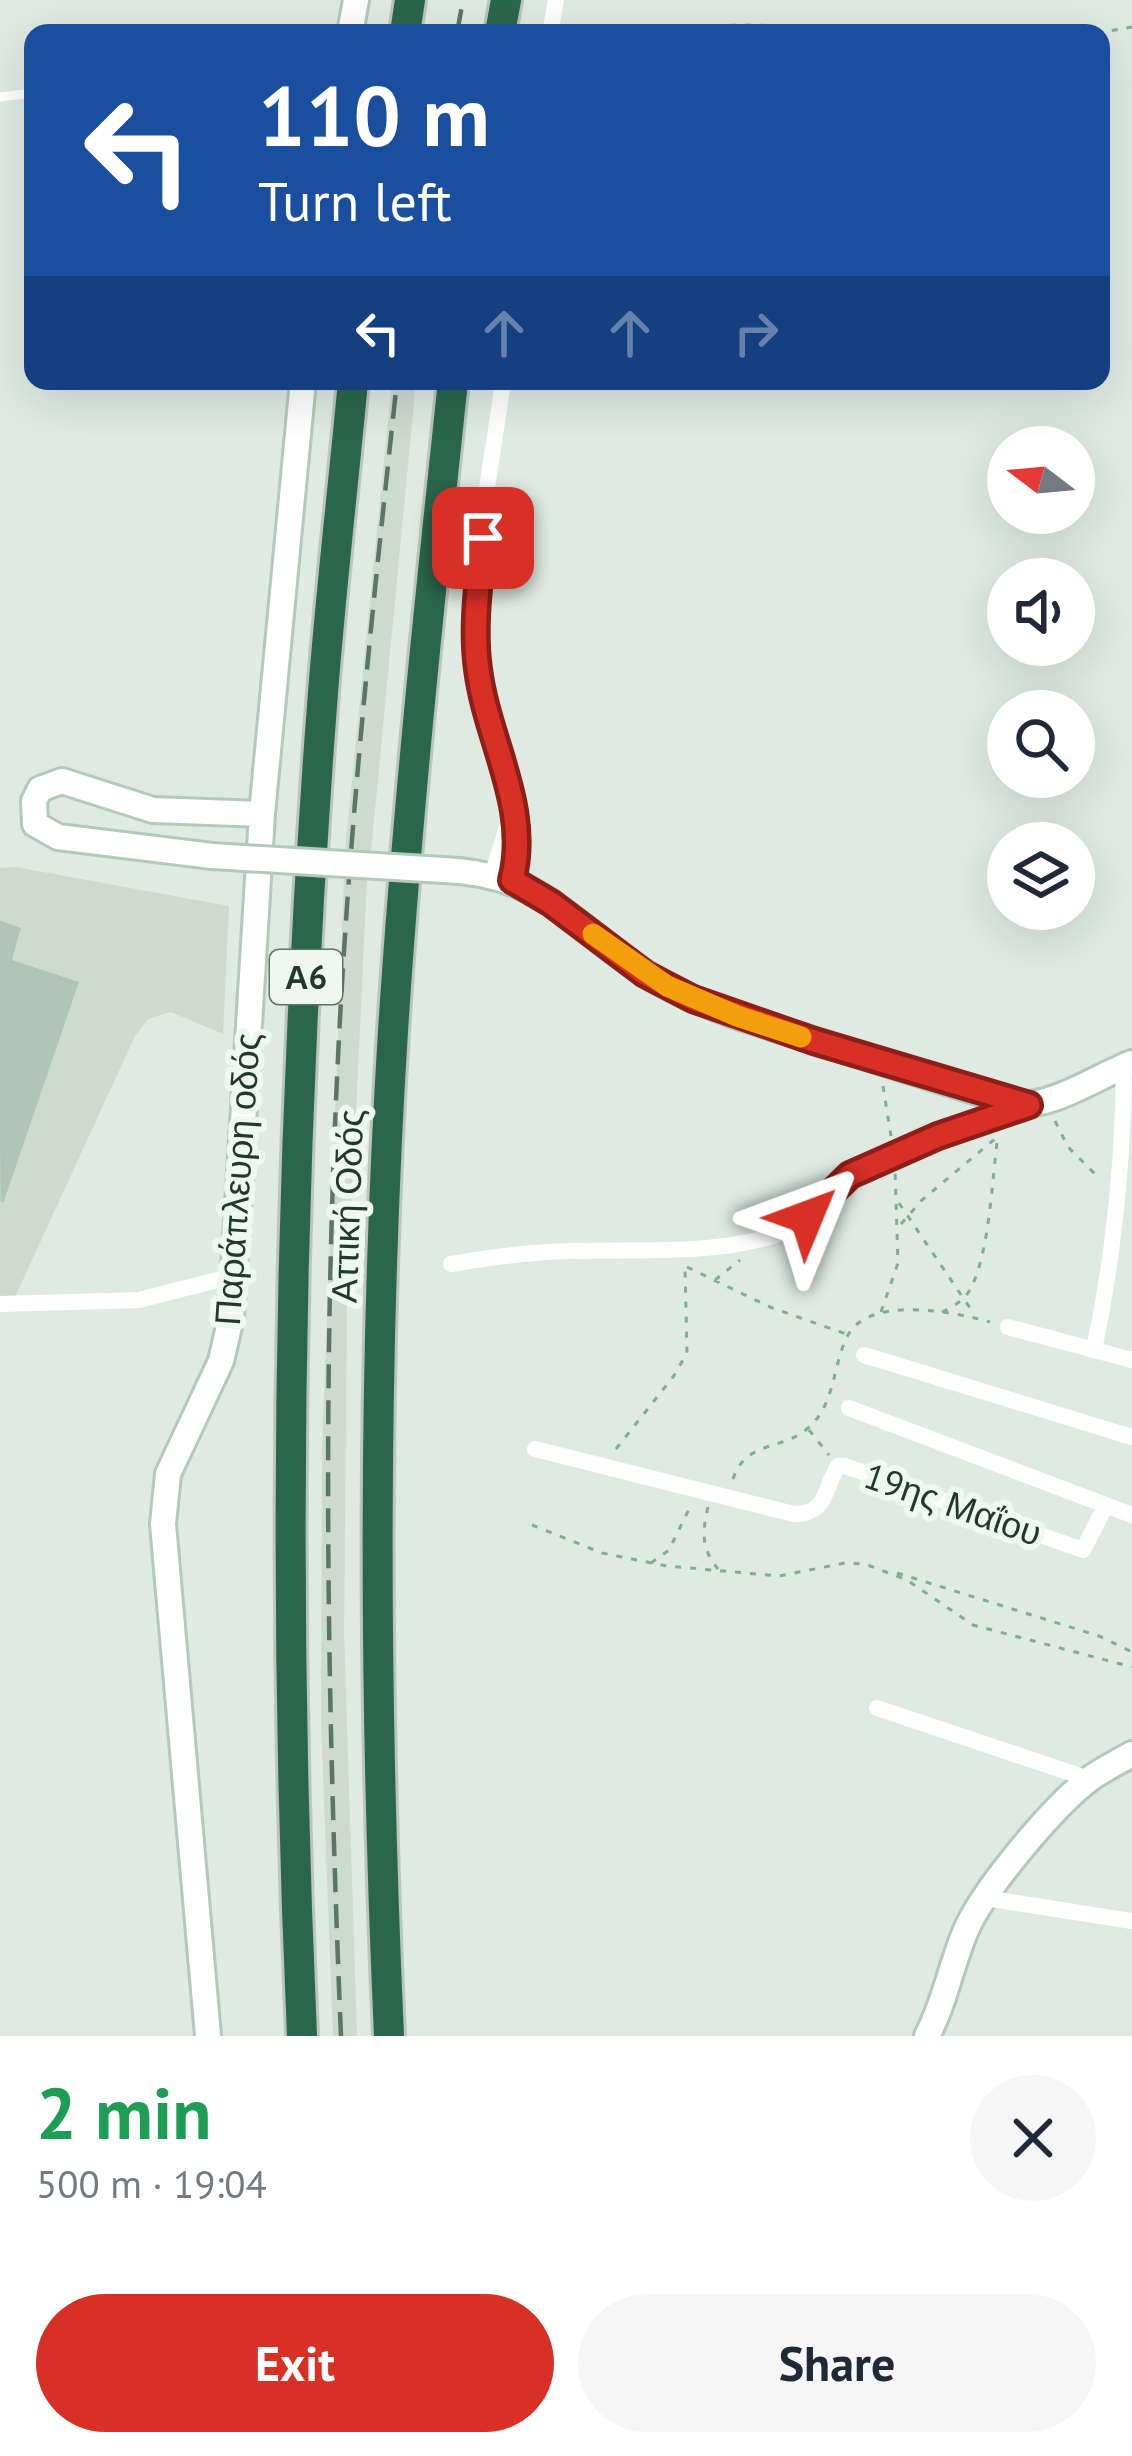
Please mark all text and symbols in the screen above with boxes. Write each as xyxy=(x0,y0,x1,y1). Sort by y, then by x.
text: 110 m xyxy=(258,60,490,169)
icon: left xyxy=(60,72,216,228)
text: Turn left xyxy=(258,166,452,236)
icon: left xyxy=(345,300,411,366)
icon: ahead xyxy=(471,300,537,366)
icon: ahead xyxy=(597,300,663,366)
icon: right xyxy=(723,300,789,366)
north arrow xyxy=(987,426,1095,534)
map controls xyxy=(987,426,1095,930)
pin xyxy=(432,487,534,589)
icon: arrive xyxy=(450,505,516,571)
button: sound xyxy=(987,558,1095,666)
button: search xyxy=(987,690,1095,798)
button: layers xyxy=(987,822,1095,930)
road number: Α6 xyxy=(270,950,342,1004)
street label: Παράπλευρη οδός xyxy=(203,1031,270,1327)
street label: Αττική Οδός xyxy=(320,1108,373,1303)
position arrow xyxy=(744,1154,870,1280)
street label: 19ης Μαΐου xyxy=(858,1451,1048,1556)
text: 2 min xyxy=(36,2066,212,2159)
button: close xyxy=(970,2075,1096,2201)
text: 500 m · 19:04 xyxy=(36,2158,267,2209)
button: Exit xyxy=(36,2294,554,2432)
button: Share xyxy=(578,2294,1096,2432)

